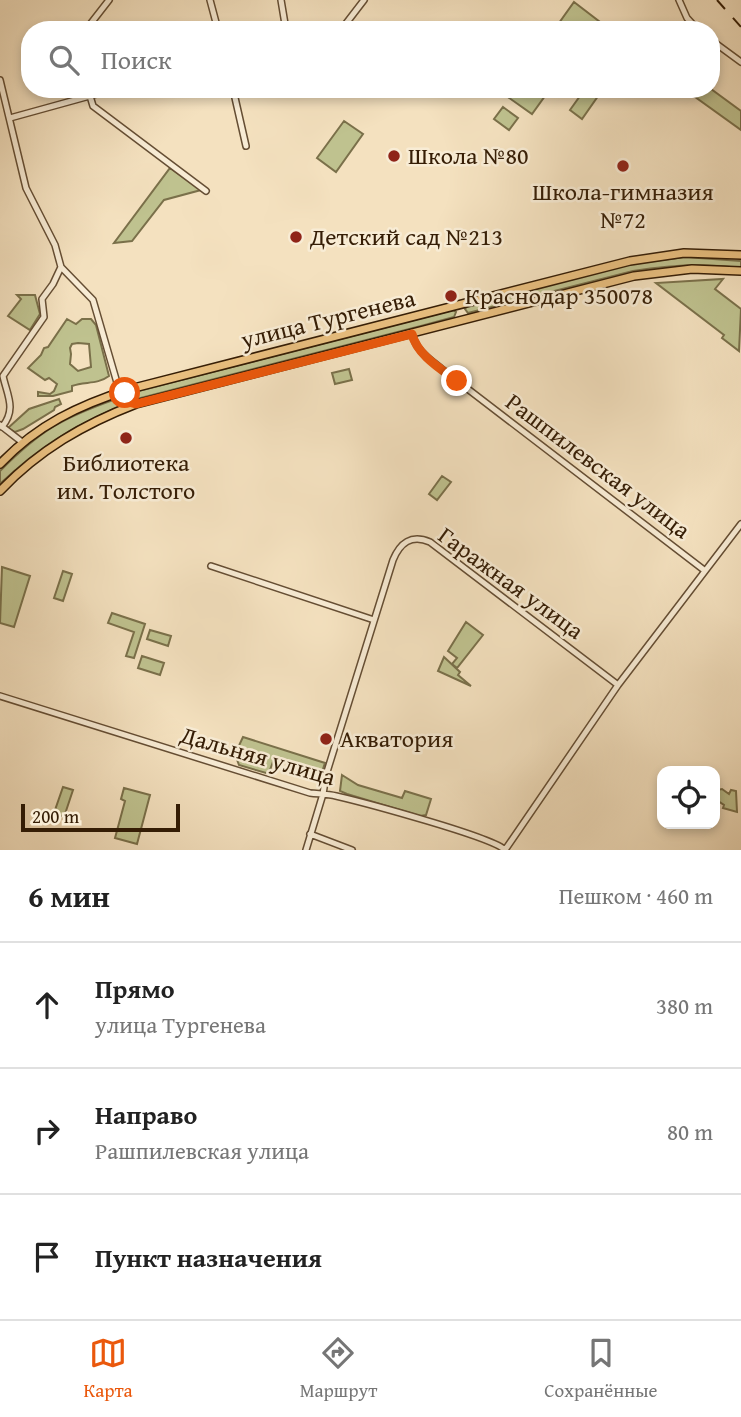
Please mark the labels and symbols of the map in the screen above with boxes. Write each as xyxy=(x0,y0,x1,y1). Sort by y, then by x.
place label: Школа №80 xyxy=(408,138,529,173)
marker: Школа №80 xyxy=(386,148,402,164)
marker: Школа-гимназия №72 xyxy=(615,158,631,174)
place label: Школа-гимназия №72 xyxy=(532,174,714,237)
place label: Детский сад №213 xyxy=(309,219,503,254)
marker: Детский сад №213 xyxy=(288,229,304,245)
place label: Краснодар 350078 xyxy=(465,278,653,313)
street label: улица Тургенева xyxy=(236,280,419,357)
marker: Краснодар 350078 xyxy=(443,288,459,304)
route end xyxy=(441,365,472,396)
route start xyxy=(109,377,140,408)
street label: Рашпилевская улица xyxy=(499,384,698,547)
marker: Библиотека им. Толстого xyxy=(118,430,134,446)
place label: Библиотека им. Толстого xyxy=(57,445,195,508)
street label: Гаражная улица xyxy=(431,518,592,648)
street label: Дальняя улица xyxy=(176,716,340,794)
place label: Акватория xyxy=(340,721,453,756)
marker: Акватория xyxy=(318,731,334,747)
scale bar xyxy=(21,801,180,833)

